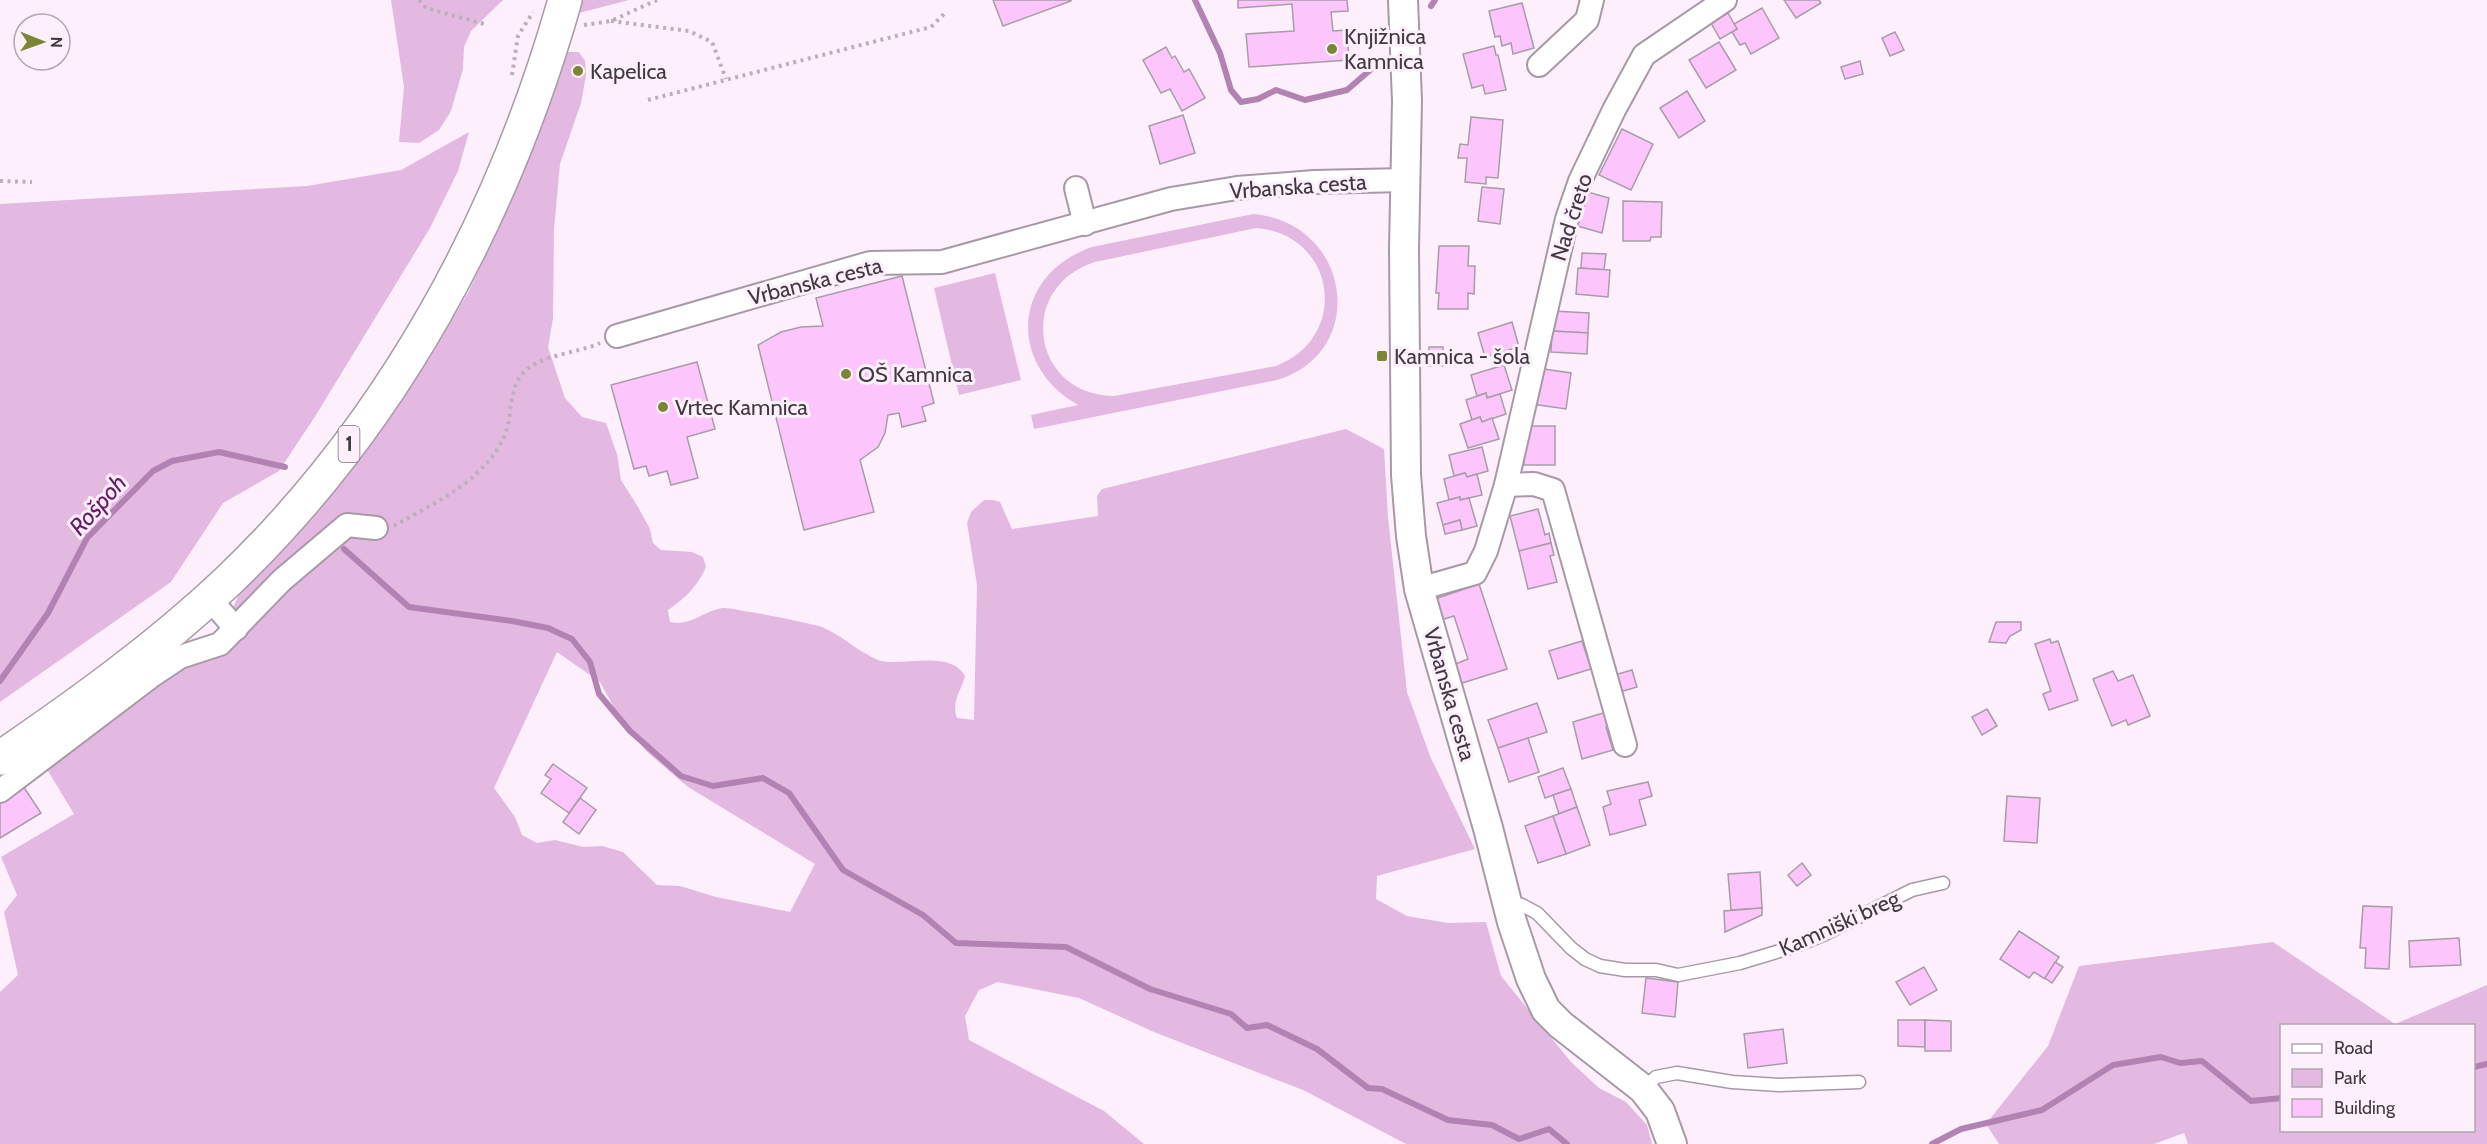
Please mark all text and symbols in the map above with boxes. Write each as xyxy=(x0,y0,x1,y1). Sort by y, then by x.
north arrow xyxy=(12,12,72,72)
place label: Knjižnica Kamnica xyxy=(1344,23,1426,75)
text: N xyxy=(47,36,66,48)
marker: Knjižnica Kamnica xyxy=(1325,42,1339,56)
place label: Kapelica xyxy=(590,58,667,85)
marker: Kapelica xyxy=(571,64,585,78)
street label: Vrbanska cesta xyxy=(1229,168,1368,205)
street label: Nad čreto xyxy=(1545,170,1598,264)
street label: Vrbanska cesta xyxy=(745,252,885,311)
place label: Kamnica - šola xyxy=(1394,343,1530,370)
marker: Kamnica - šola xyxy=(1375,349,1389,363)
place label: OŠ Kamnica xyxy=(858,361,973,388)
marker: OŠ Kamnica xyxy=(839,367,853,381)
place label: Vrtec Kamnica xyxy=(675,394,808,421)
marker: Vrtec Kamnica xyxy=(656,400,670,414)
road number: 1 xyxy=(338,426,360,462)
water label: Rošpoh xyxy=(63,468,132,541)
street label: Vrbanska cesta xyxy=(1418,624,1482,764)
street label: Kamniški breg xyxy=(1775,884,1905,962)
legend xyxy=(2280,1024,2475,1132)
text: Road xyxy=(2334,1037,2373,1059)
text: Park xyxy=(2334,1067,2367,1089)
text: Building xyxy=(2334,1097,2396,1119)

